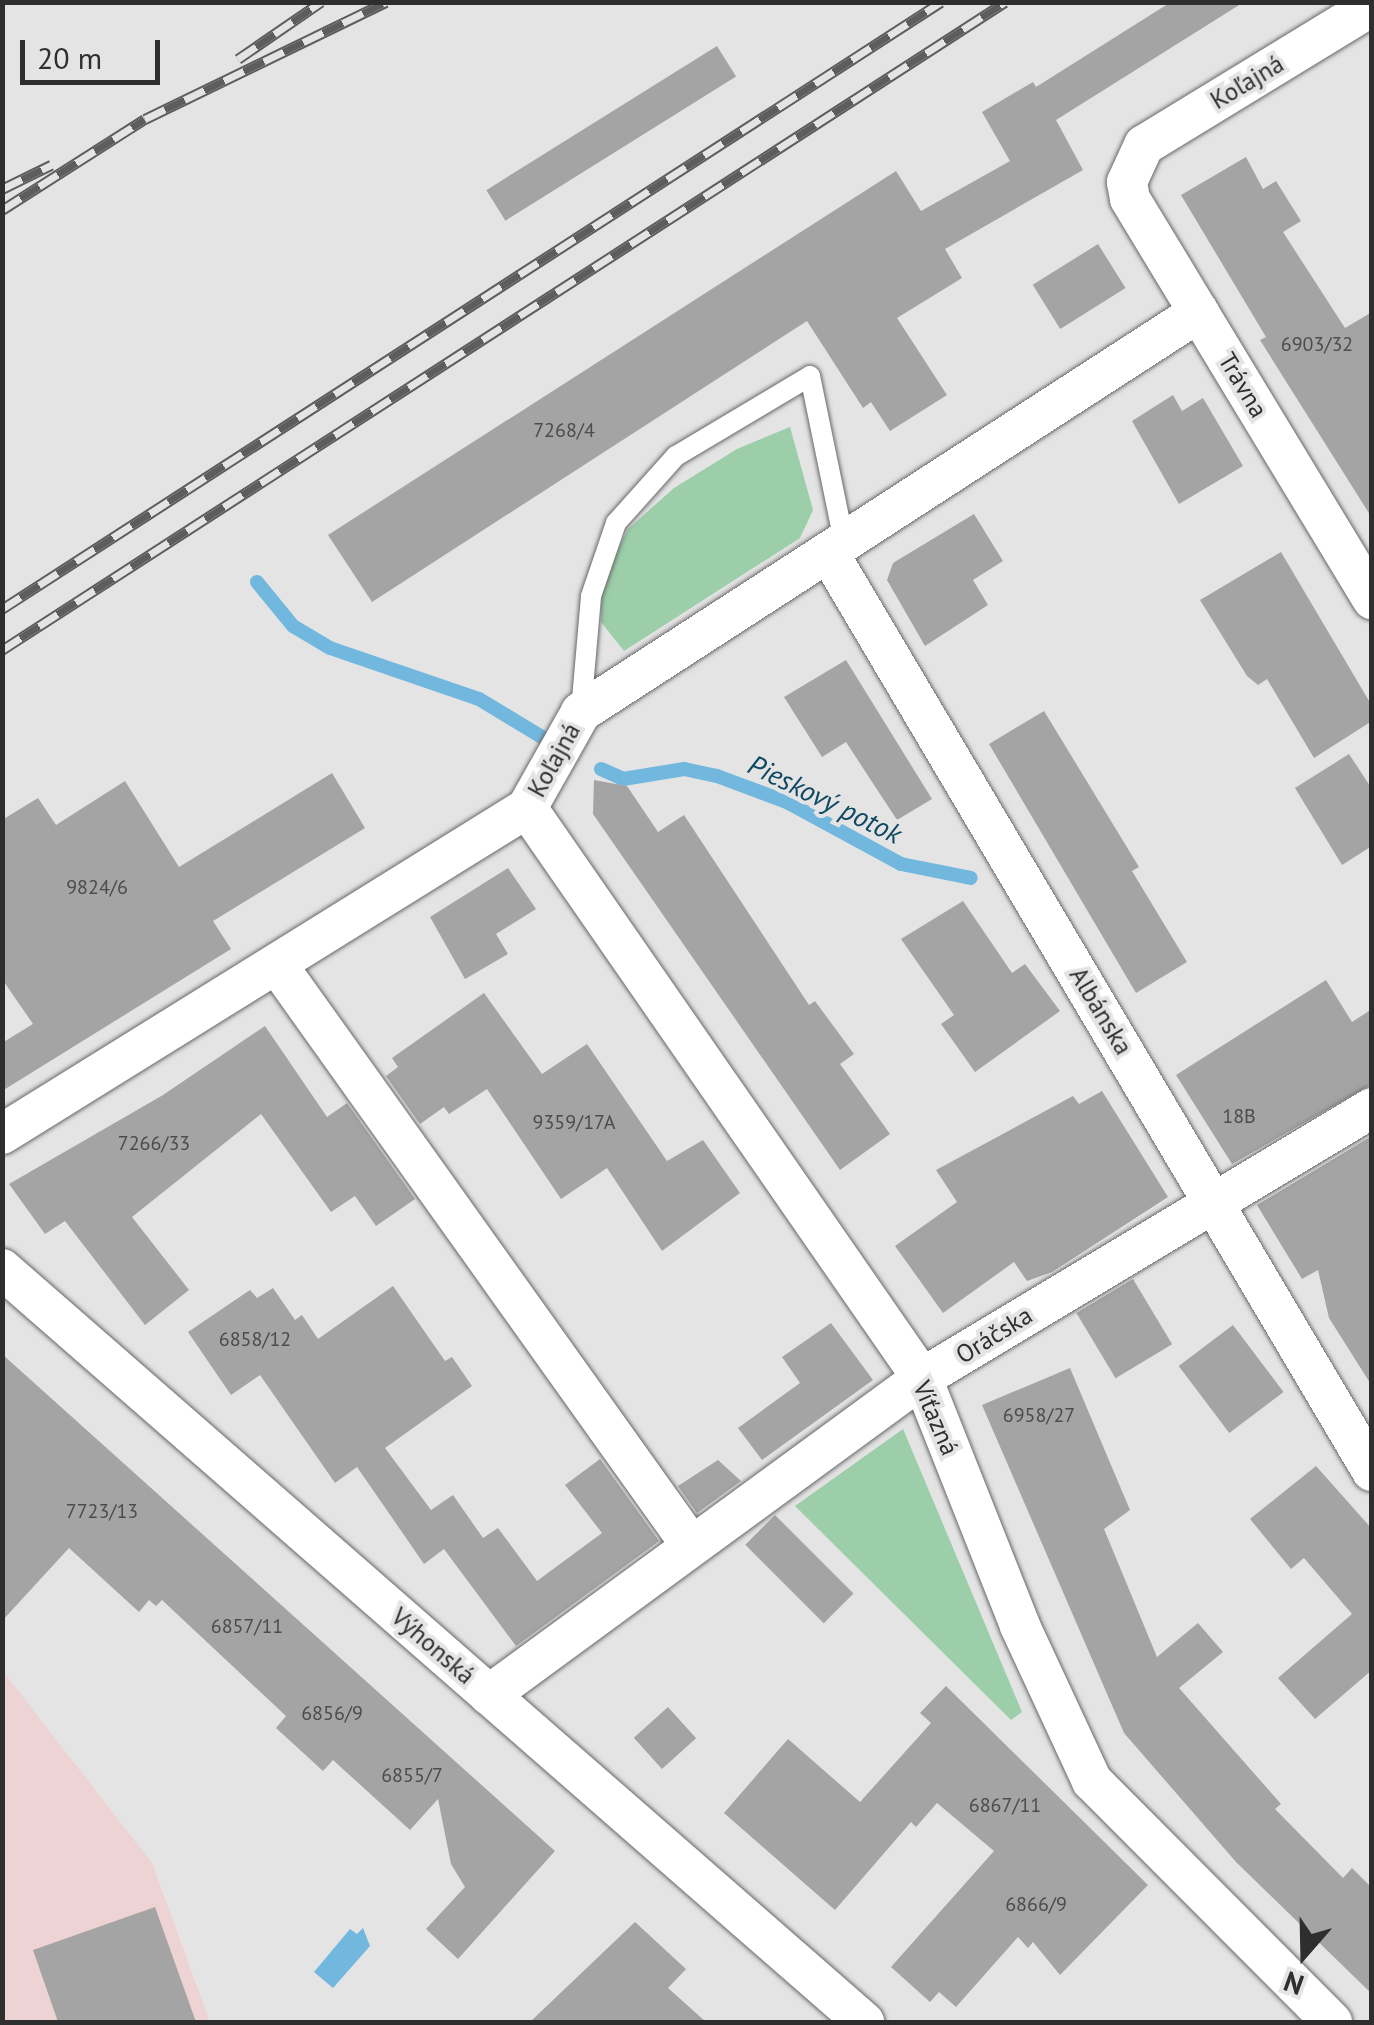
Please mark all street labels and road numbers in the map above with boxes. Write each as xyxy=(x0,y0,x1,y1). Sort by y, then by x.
street label: Koľajná xyxy=(1205,49,1289,115)
street label: Trávna xyxy=(1212,347,1274,423)
street label: Koľajná xyxy=(522,718,586,802)
street label: Albánska xyxy=(1063,962,1139,1060)
street label: Oráčska xyxy=(950,1300,1038,1370)
street label: Víťazná xyxy=(907,1376,965,1460)
street label: Výhonská xyxy=(385,1602,481,1690)

